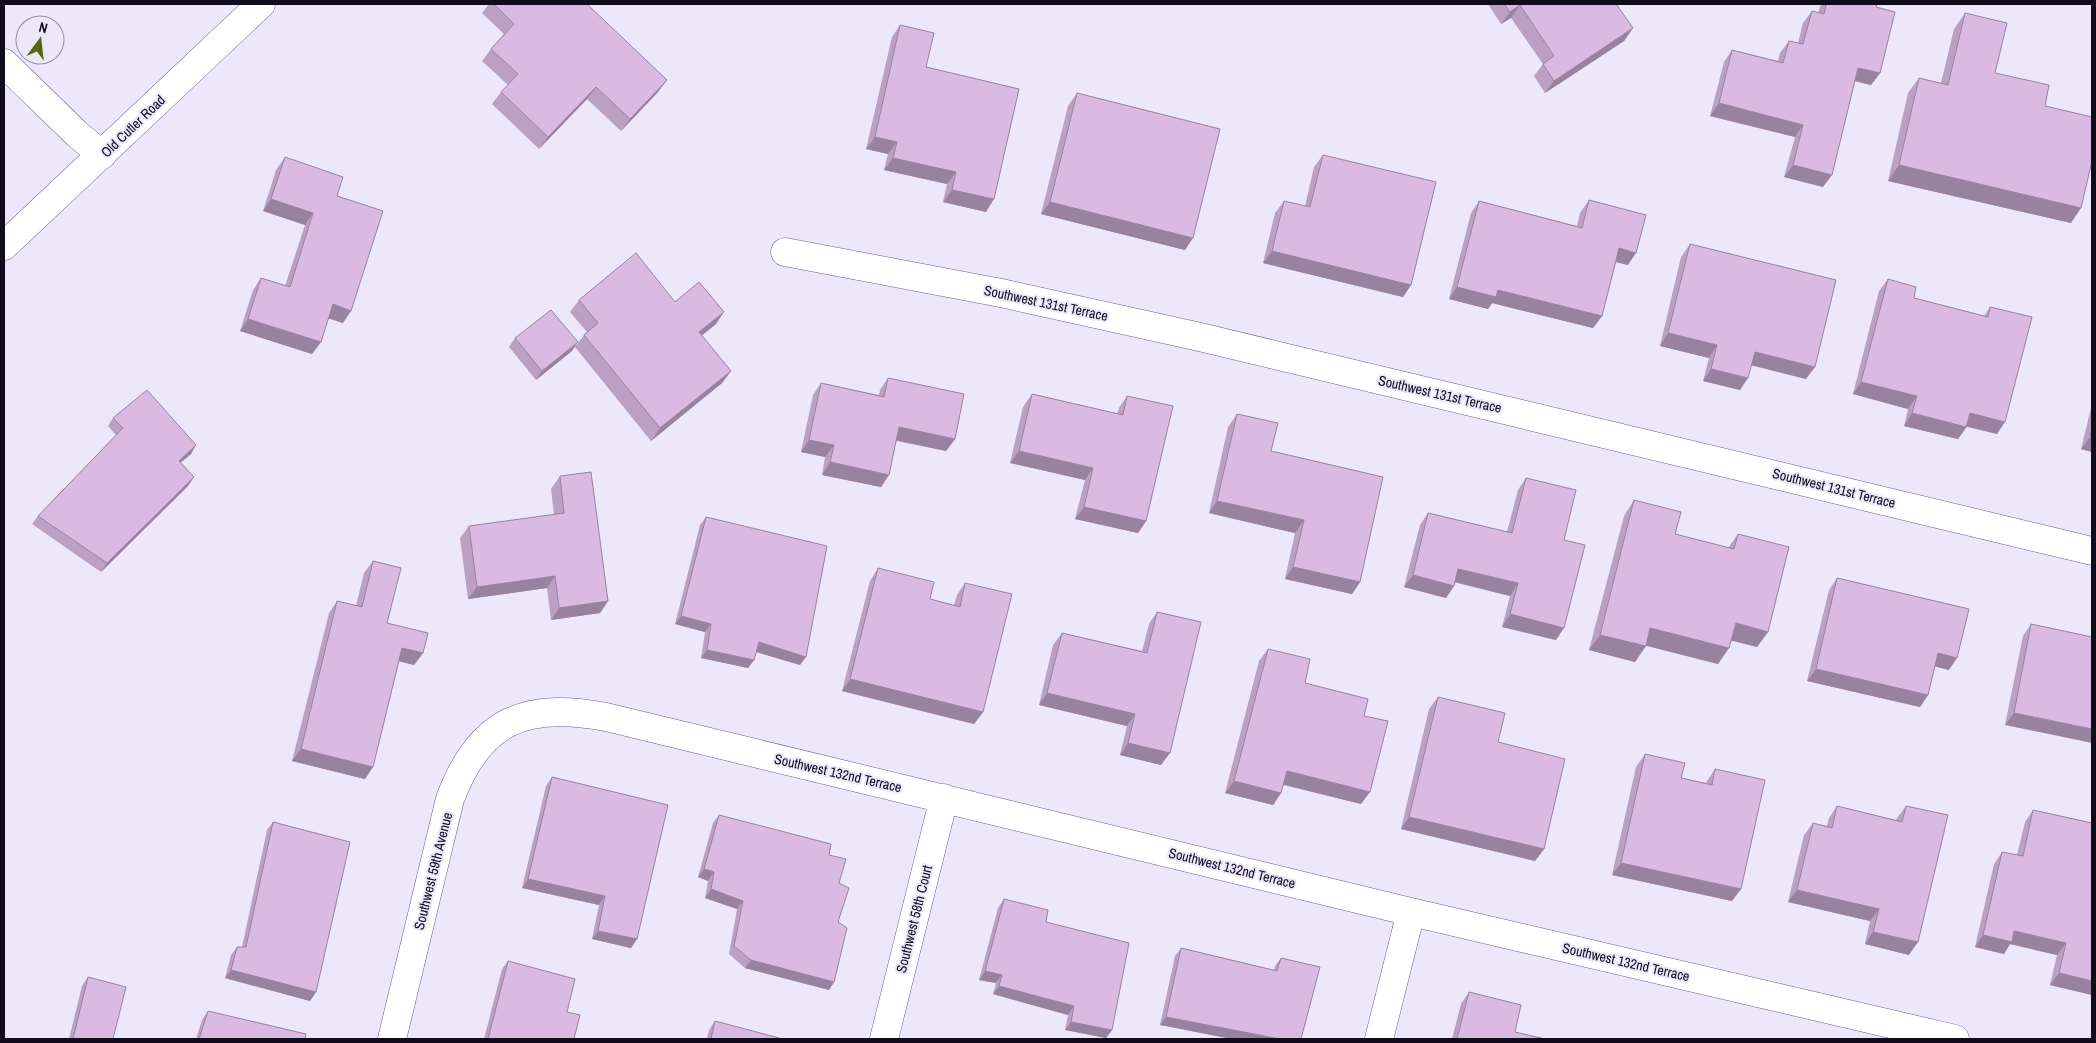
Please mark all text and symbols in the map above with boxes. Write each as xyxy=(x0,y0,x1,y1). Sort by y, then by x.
north arrow xyxy=(15,15,65,65)
text: N xyxy=(37,18,50,37)
street label: Old Cutler Road xyxy=(97,91,169,161)
street label: Southwest 131st Terrace xyxy=(982,281,1110,325)
street label: Southwest 131st Terrace xyxy=(1377,371,1503,417)
street label: Southwest 131st Terrace xyxy=(1771,464,1897,512)
street label: Southwest 132nd Terrace xyxy=(773,750,903,796)
street label: Southwest 59th Avenue xyxy=(410,810,456,932)
street label: Southwest 132nd Terrace xyxy=(1167,844,1297,892)
street label: Southwest 58th Court xyxy=(892,863,936,975)
street label: Southwest 132nd Terrace xyxy=(1561,939,1691,985)

